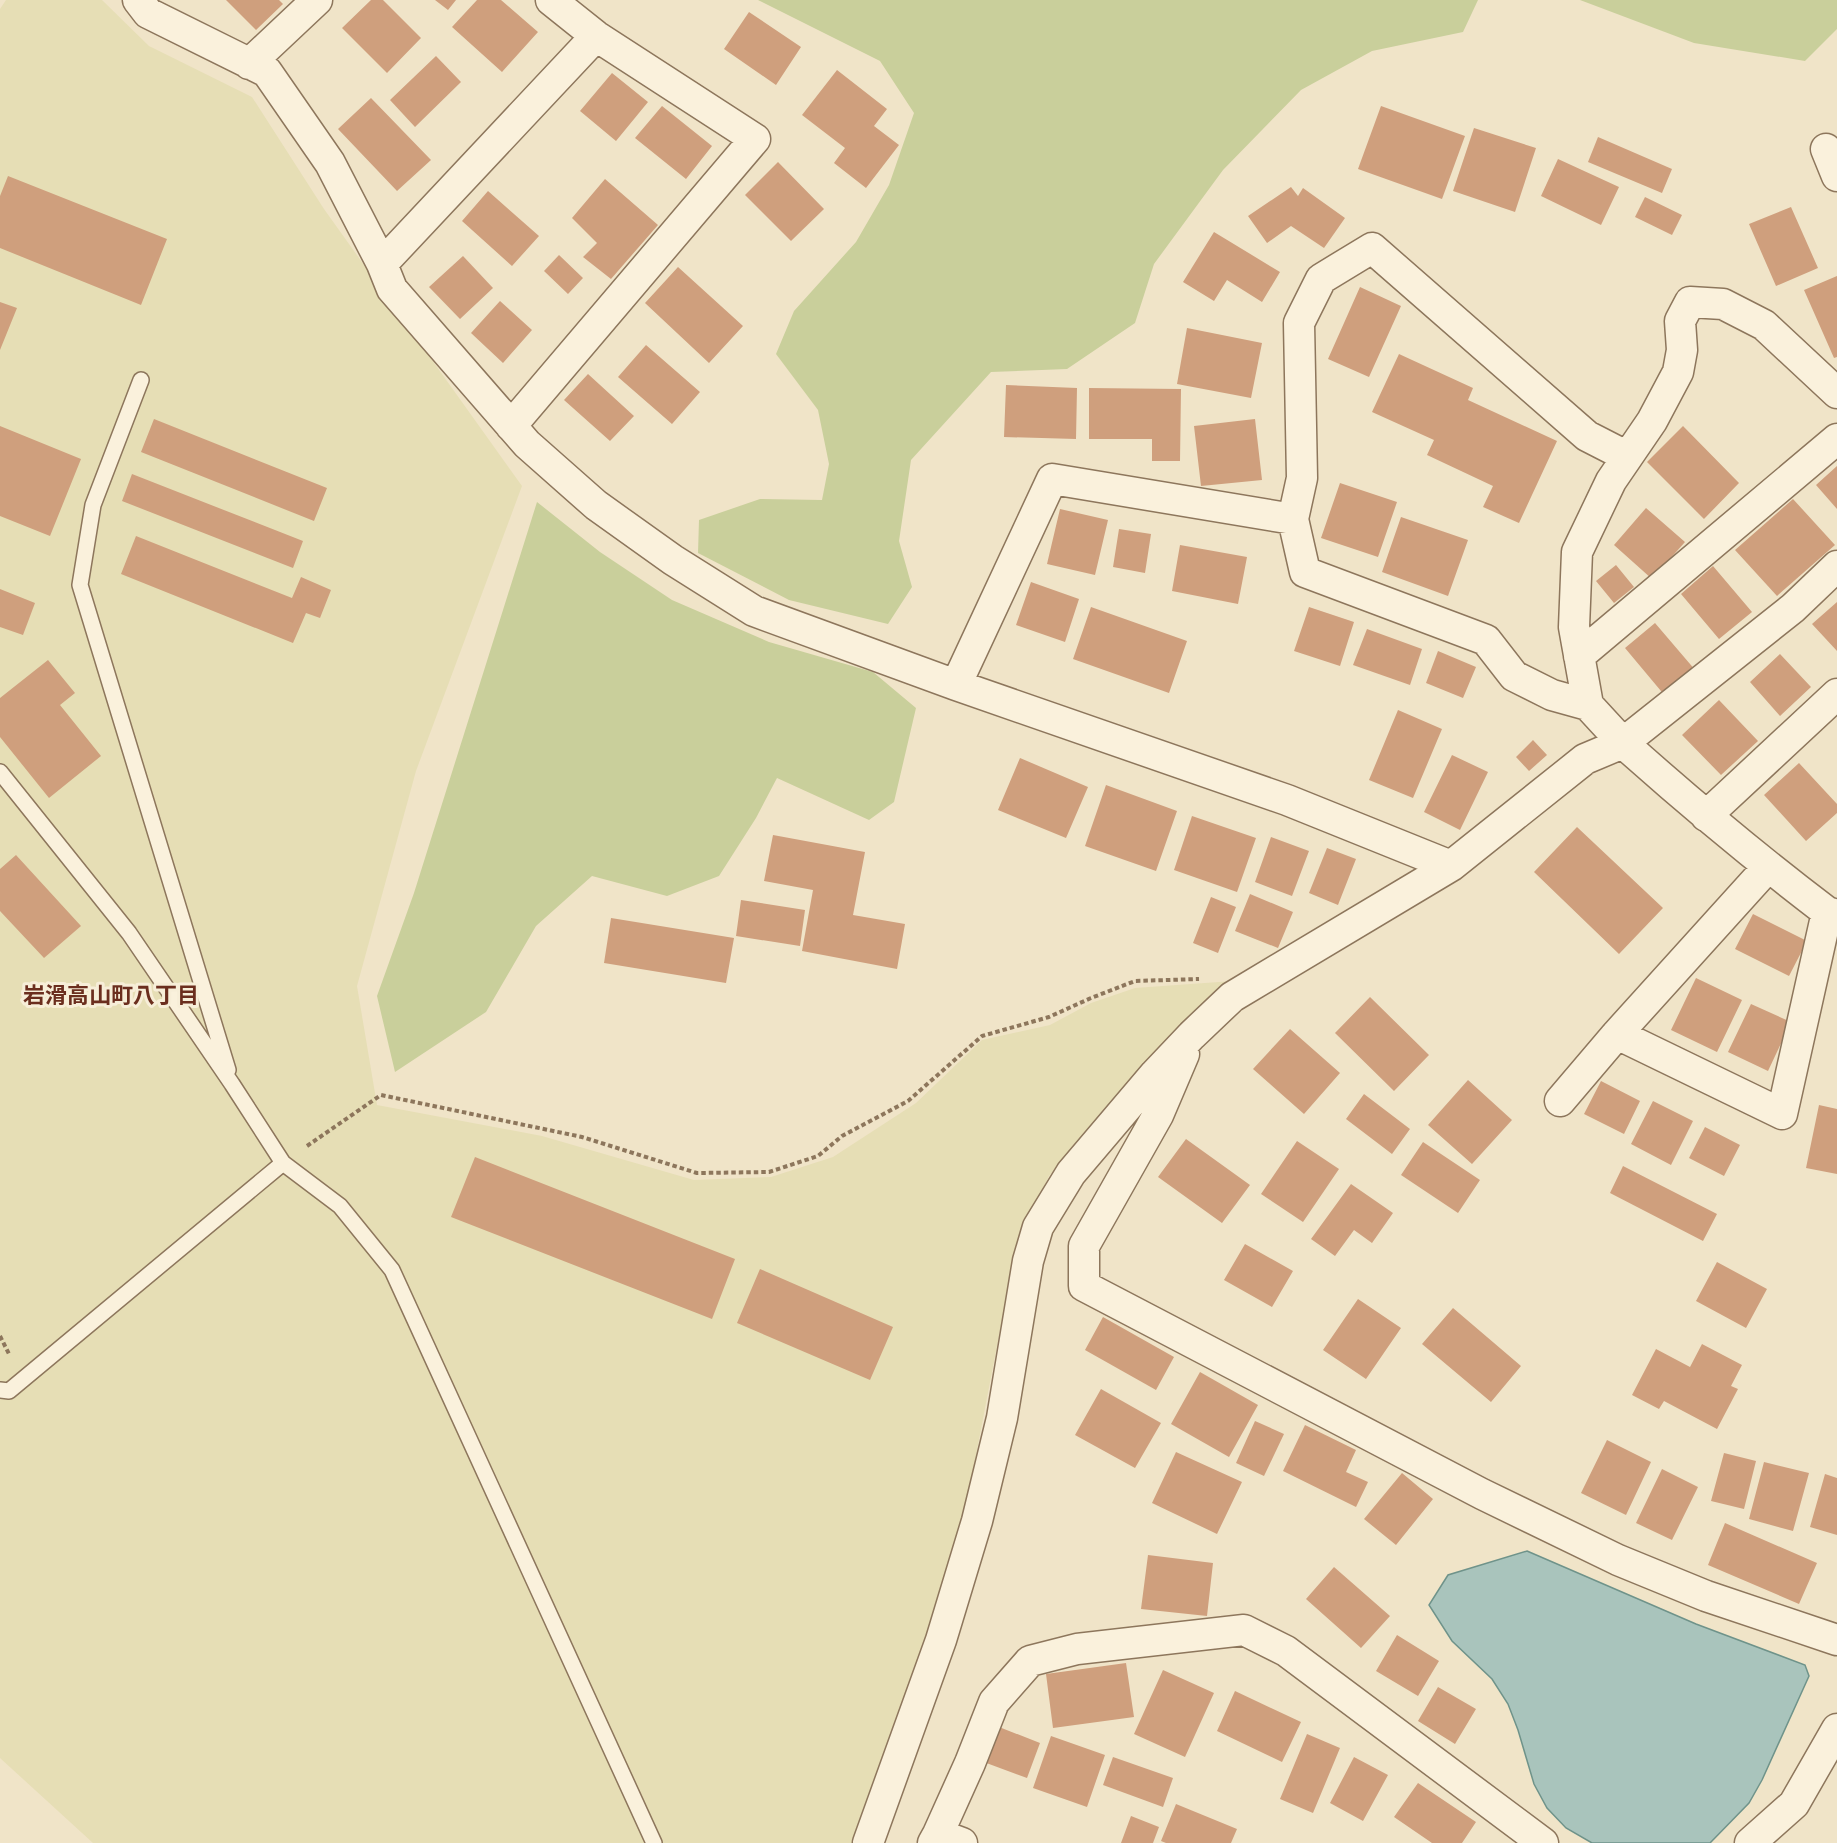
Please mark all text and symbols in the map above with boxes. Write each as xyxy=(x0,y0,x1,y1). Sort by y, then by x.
district label: 岩滑高山町八丁目 xyxy=(23,977,199,1009)

